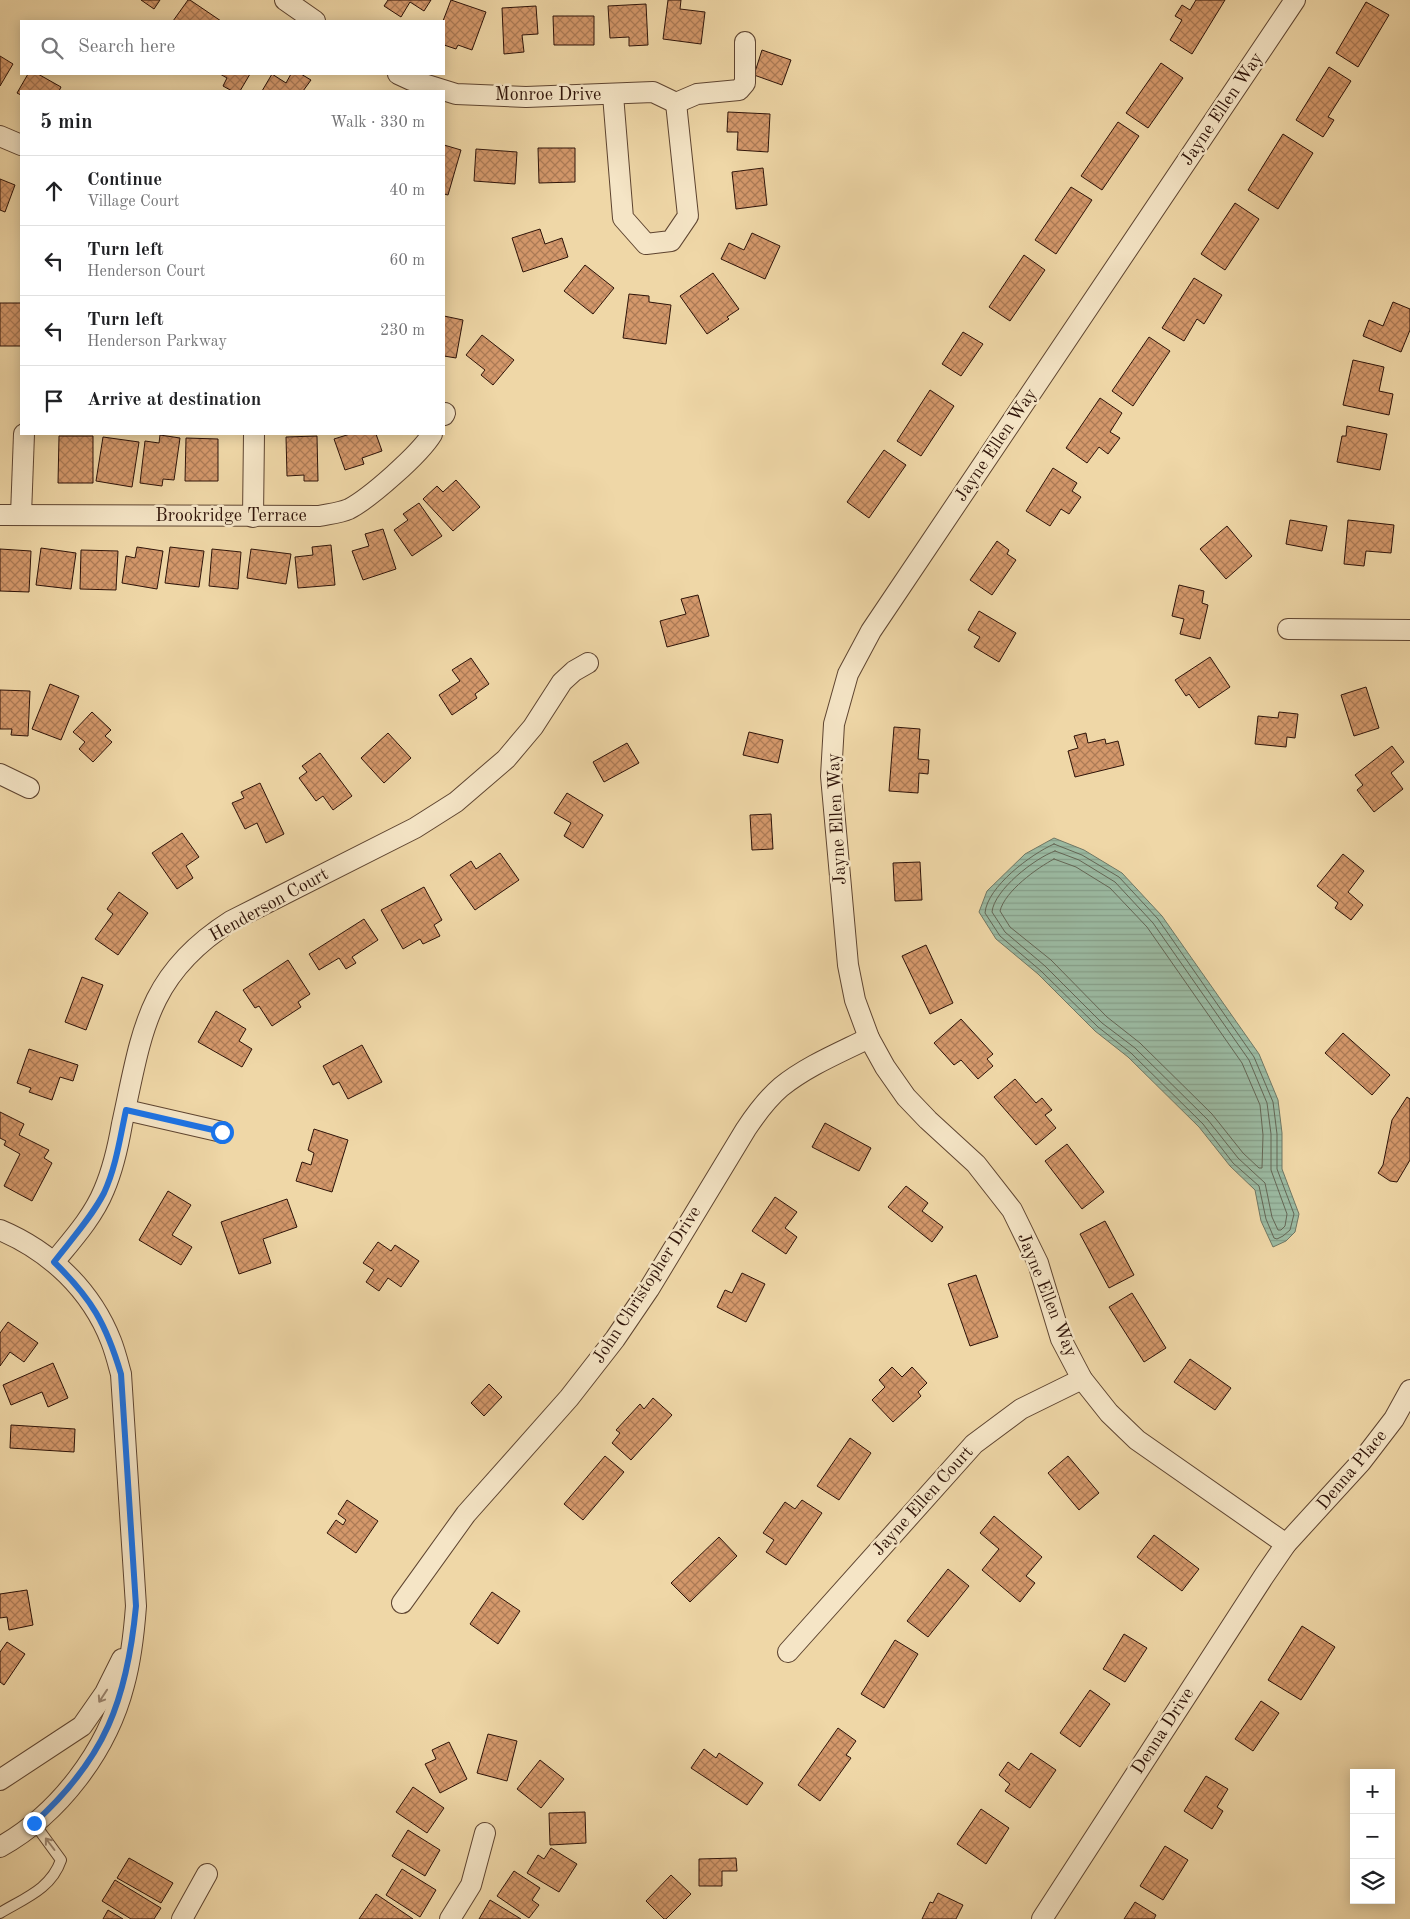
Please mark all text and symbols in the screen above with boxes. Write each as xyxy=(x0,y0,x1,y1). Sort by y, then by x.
search box xyxy=(20,20,445,75)
icon: search xyxy=(38,34,66,62)
text: Search here xyxy=(78,38,175,57)
street label: Jayne Ellen Way xyxy=(1178,49,1267,169)
street label: Monroe Drive xyxy=(495,86,601,104)
text: 5 min xyxy=(40,112,93,133)
text: Walk · 330 m xyxy=(330,115,425,131)
text: Continue xyxy=(87,171,162,190)
icon: ahead xyxy=(40,177,68,205)
text: 40 m xyxy=(389,183,425,199)
text: Village Court xyxy=(87,194,179,210)
text: Turn left xyxy=(87,241,164,260)
icon: left xyxy=(40,247,68,275)
text: 60 m xyxy=(389,253,425,269)
text: Henderson Court xyxy=(87,264,205,280)
text: Turn left xyxy=(87,311,164,330)
icon: left xyxy=(40,317,68,345)
text: 230 m xyxy=(380,323,425,339)
text: Henderson Parkway xyxy=(87,334,227,350)
street label: Jayne Ellen Way xyxy=(952,385,1041,505)
icon: arrive xyxy=(40,387,68,415)
text: Arrive at destination xyxy=(87,391,261,410)
street label: Brookridge Terrace xyxy=(155,507,307,525)
street label: Jayne Ellen Way xyxy=(825,752,849,885)
street label: Henderson Court xyxy=(206,865,332,945)
route start xyxy=(211,1121,234,1144)
street label: John Christopher Drive xyxy=(590,1203,704,1367)
street label: Jayne Ellen Way xyxy=(1014,1230,1080,1360)
street label: Denna Place xyxy=(1314,1427,1390,1513)
street label: Jayne Ellen Court xyxy=(869,1443,977,1559)
street label: Denna Drive xyxy=(1129,1685,1197,1777)
one-way arrow xyxy=(97,1688,107,1702)
map controls xyxy=(1350,1769,1395,1904)
button: + xyxy=(1350,1769,1395,1814)
route end xyxy=(23,1812,46,1835)
button: − xyxy=(1350,1814,1395,1859)
one-way arrow xyxy=(45,1838,56,1851)
button: layers xyxy=(1350,1859,1395,1904)

